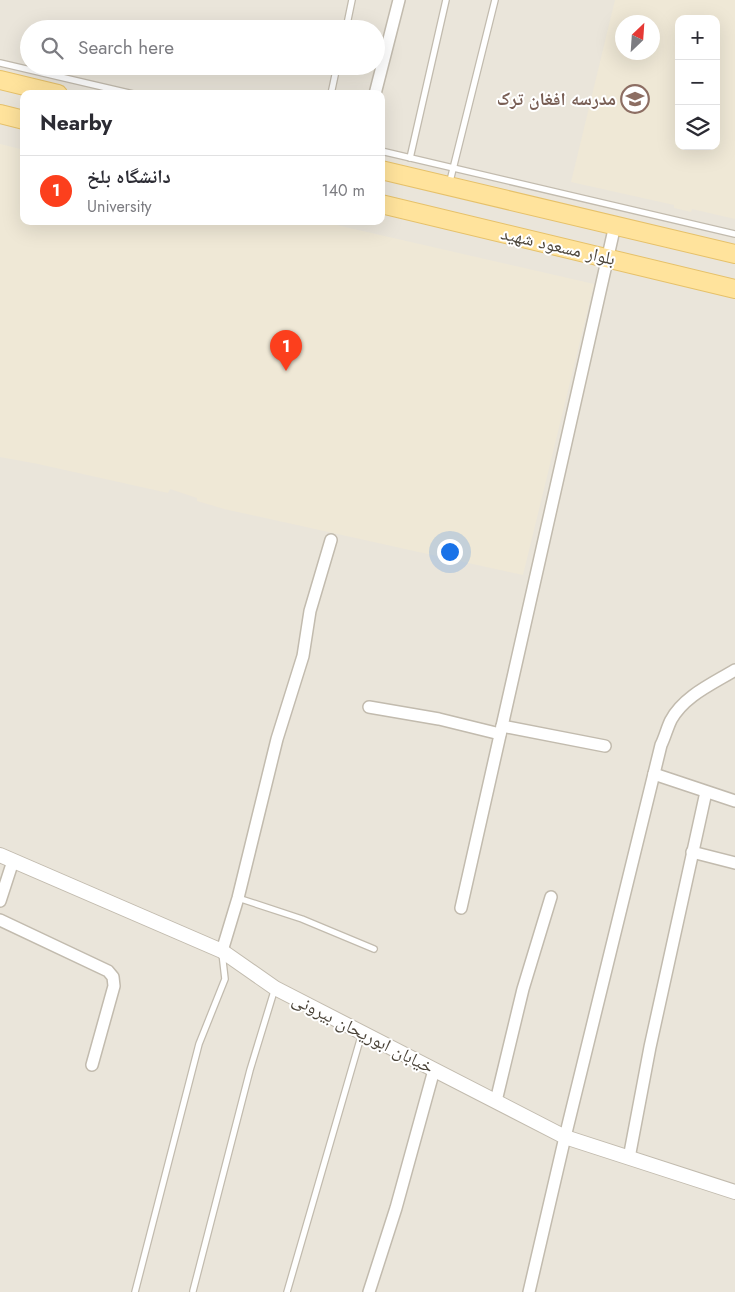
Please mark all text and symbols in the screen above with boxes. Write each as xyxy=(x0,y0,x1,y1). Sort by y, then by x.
north arrow xyxy=(615,15,660,60)
map controls xyxy=(675,15,720,150)
button: + xyxy=(675,15,720,60)
search box xyxy=(20,20,385,75)
icon: search xyxy=(38,34,66,62)
text: Search here xyxy=(78,34,174,61)
button: − xyxy=(675,60,720,105)
school or university icon: مدرسه افغان ترک xyxy=(620,84,650,114)
place label: مدرسه افغان ترک xyxy=(497,86,616,112)
button: layers xyxy=(675,105,720,150)
text: Nearby xyxy=(40,108,112,138)
text: دانشگاه بلخ xyxy=(87,163,171,190)
text: 1 xyxy=(52,179,60,202)
text: 140 m xyxy=(322,179,365,202)
text: University xyxy=(87,195,152,218)
street label: بلوار مسعود شهید xyxy=(498,220,618,272)
pin: 1 xyxy=(270,330,302,371)
your location xyxy=(437,539,463,565)
street label: خیابان ابوریحان بیرونی xyxy=(288,986,438,1080)

